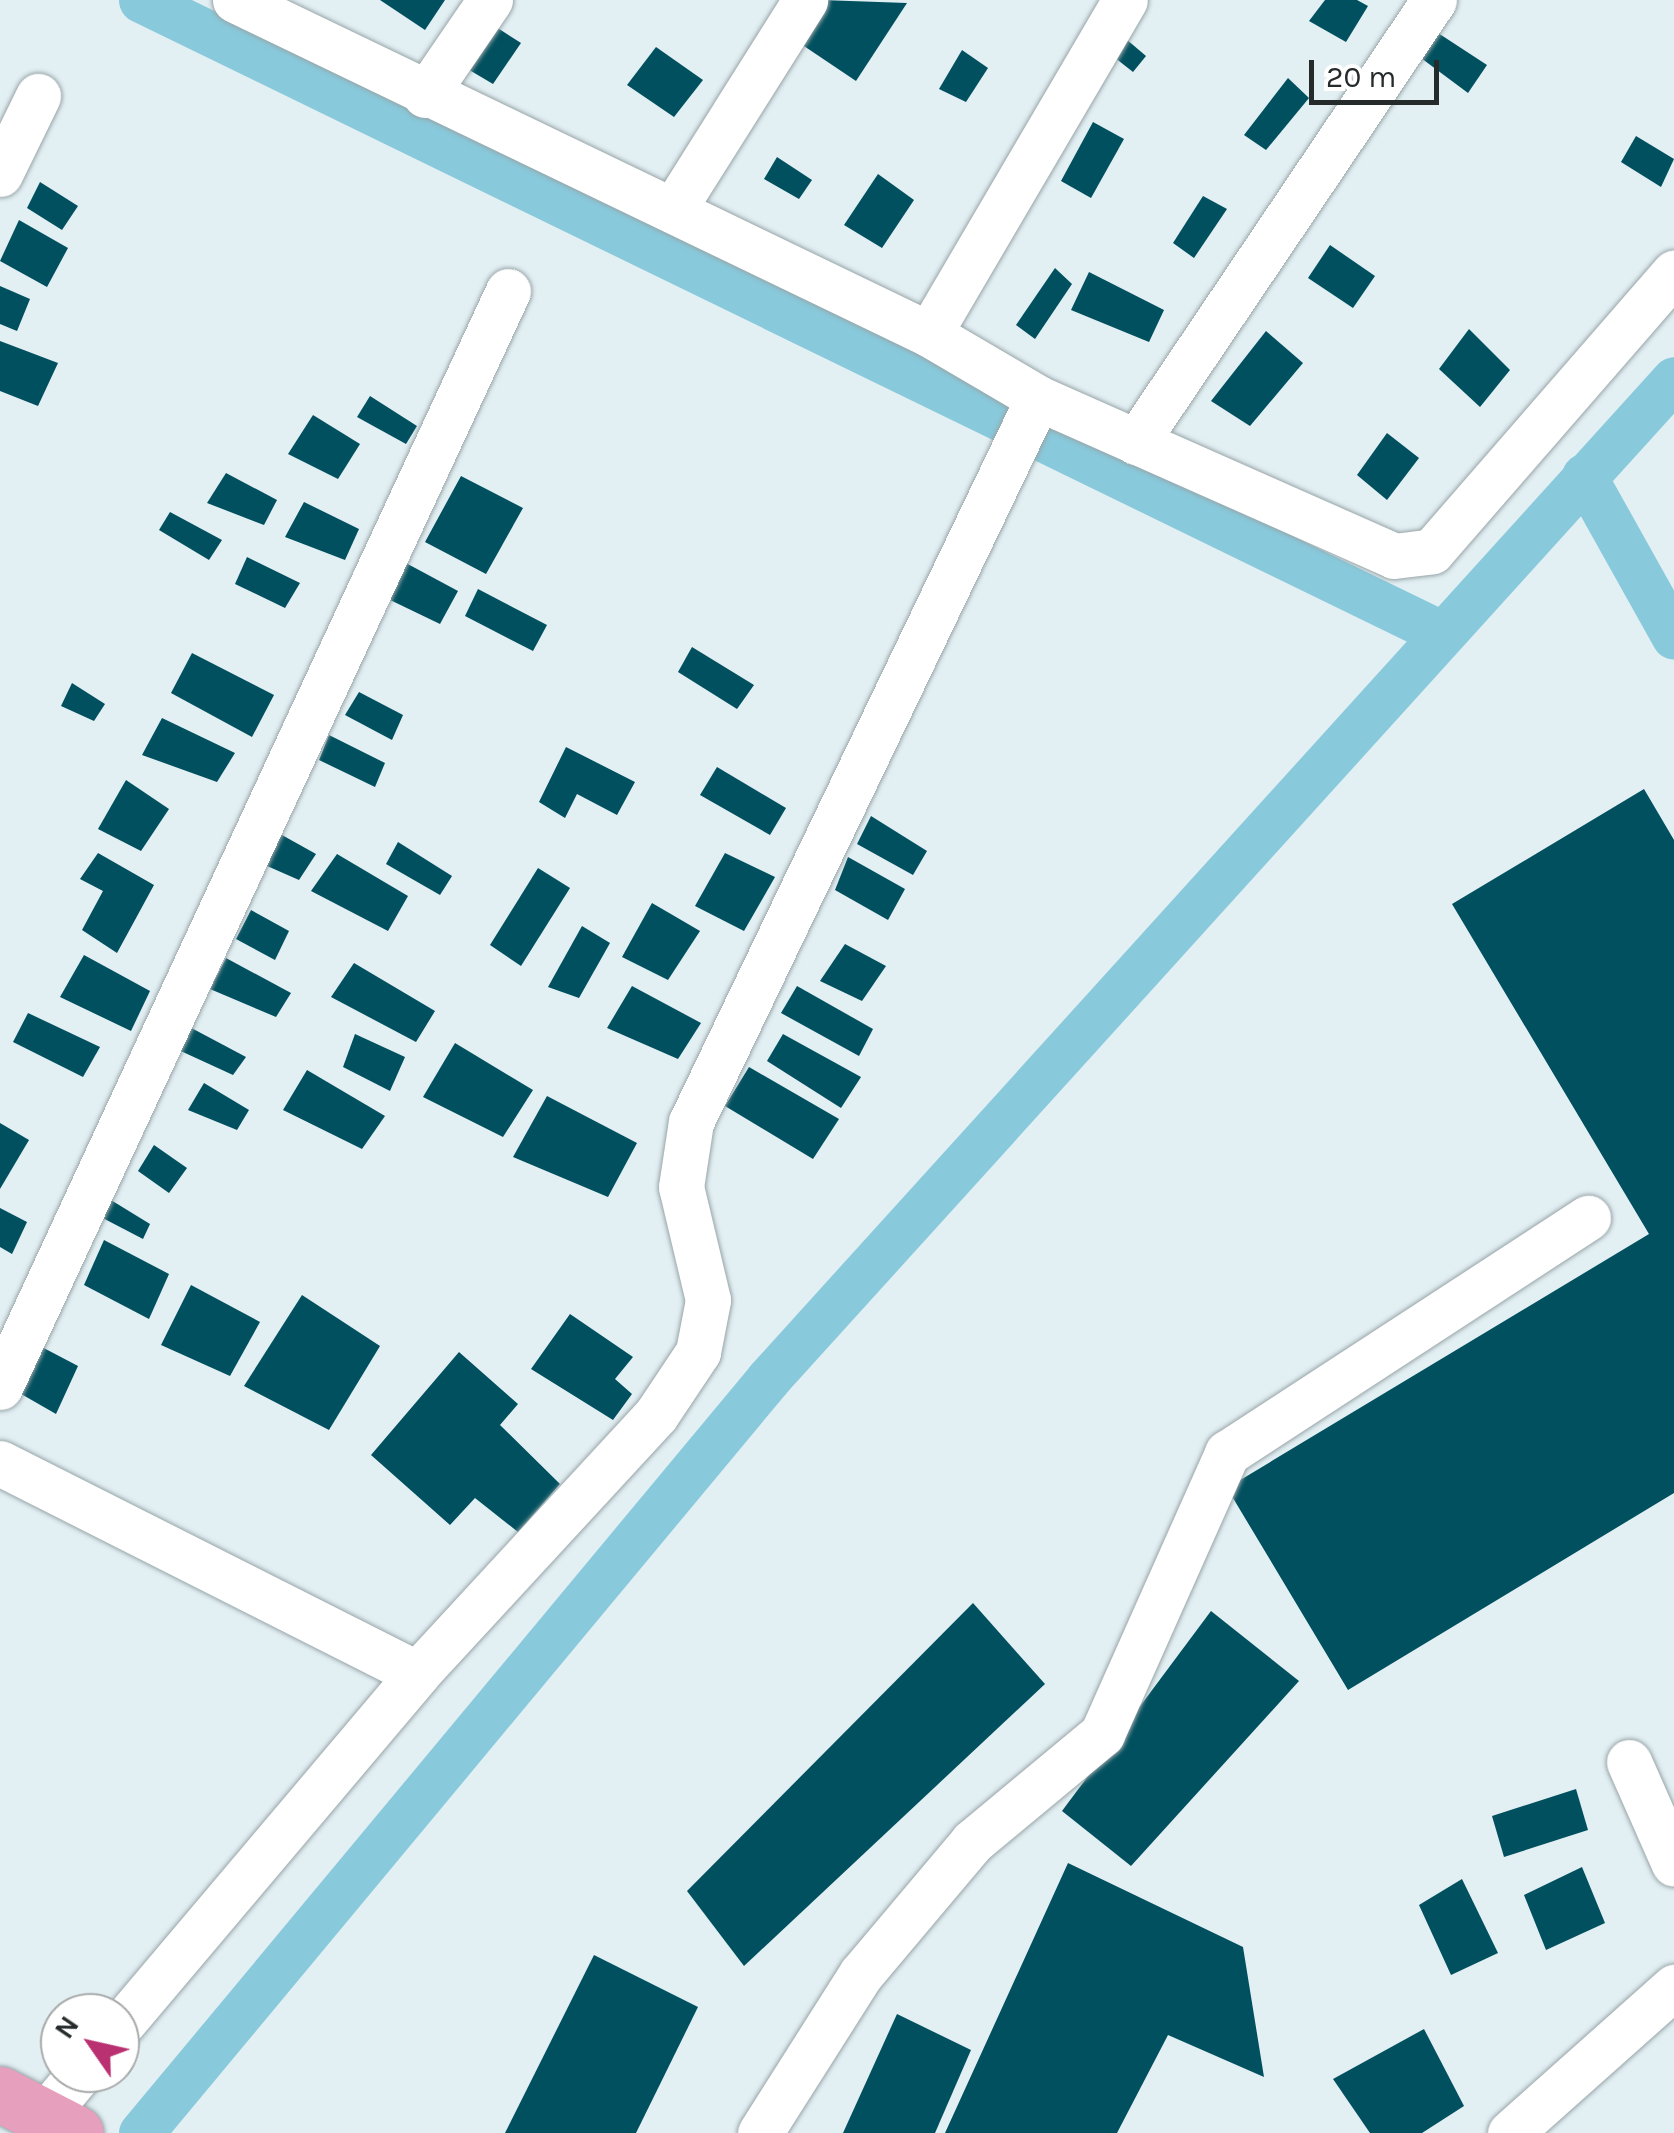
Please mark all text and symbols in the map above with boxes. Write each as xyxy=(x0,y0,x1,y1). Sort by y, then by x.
scale bar xyxy=(1314,40,1444,102)
text: 20 m xyxy=(1326,59,1396,95)
north arrow xyxy=(40,1993,140,2093)
text: N xyxy=(47,2010,86,2045)

